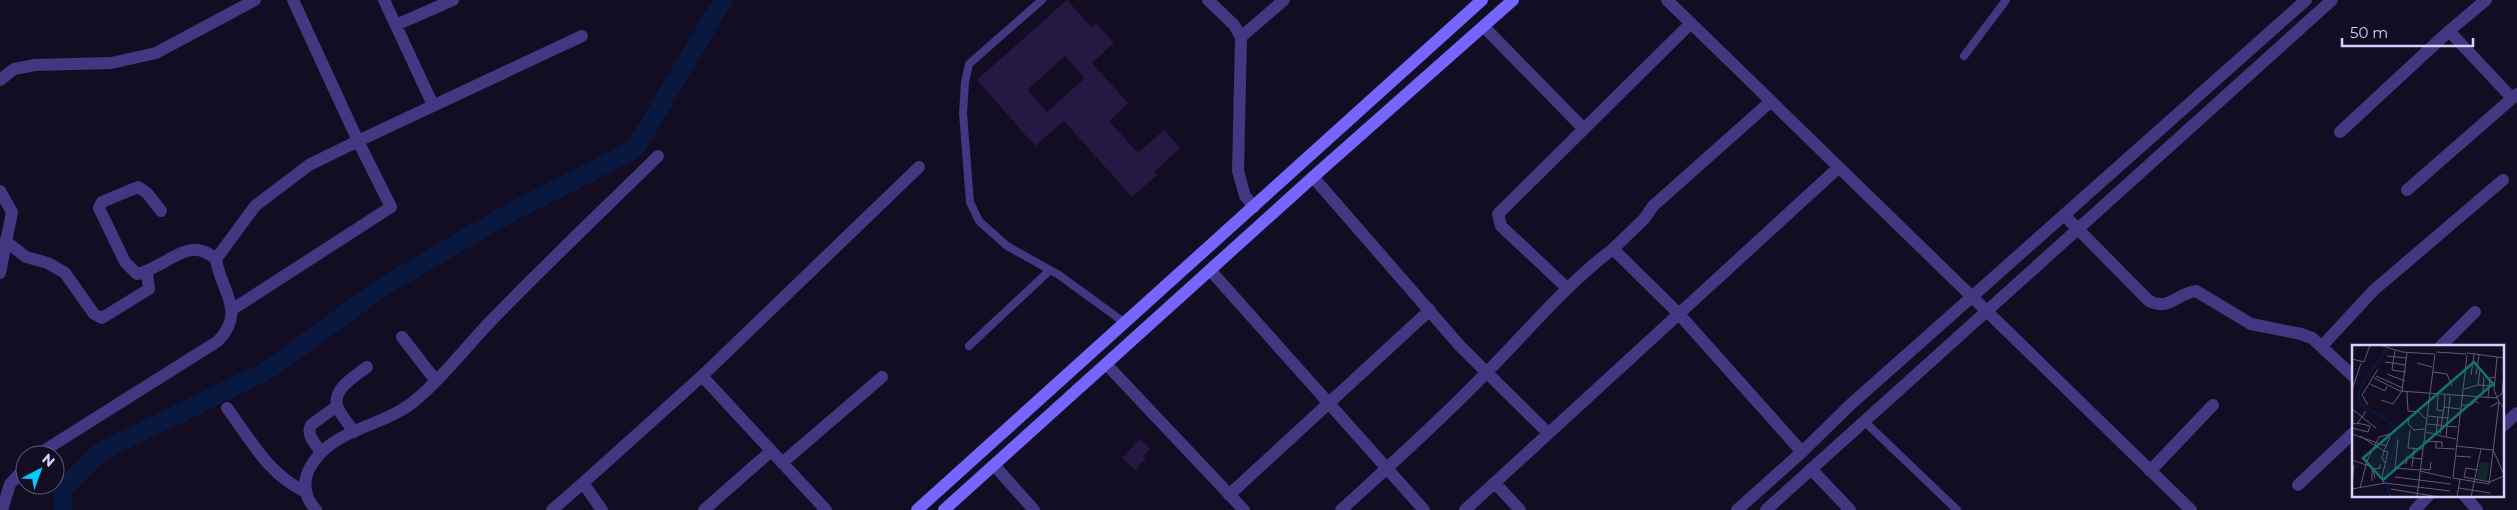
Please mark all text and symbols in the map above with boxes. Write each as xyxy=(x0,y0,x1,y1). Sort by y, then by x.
scale bar xyxy=(2342,15,2473,47)
text: 50 m xyxy=(2350,23,2388,42)
inset map xyxy=(2352,345,2504,498)
north arrow xyxy=(15,445,65,495)
text: N xyxy=(38,450,59,471)

